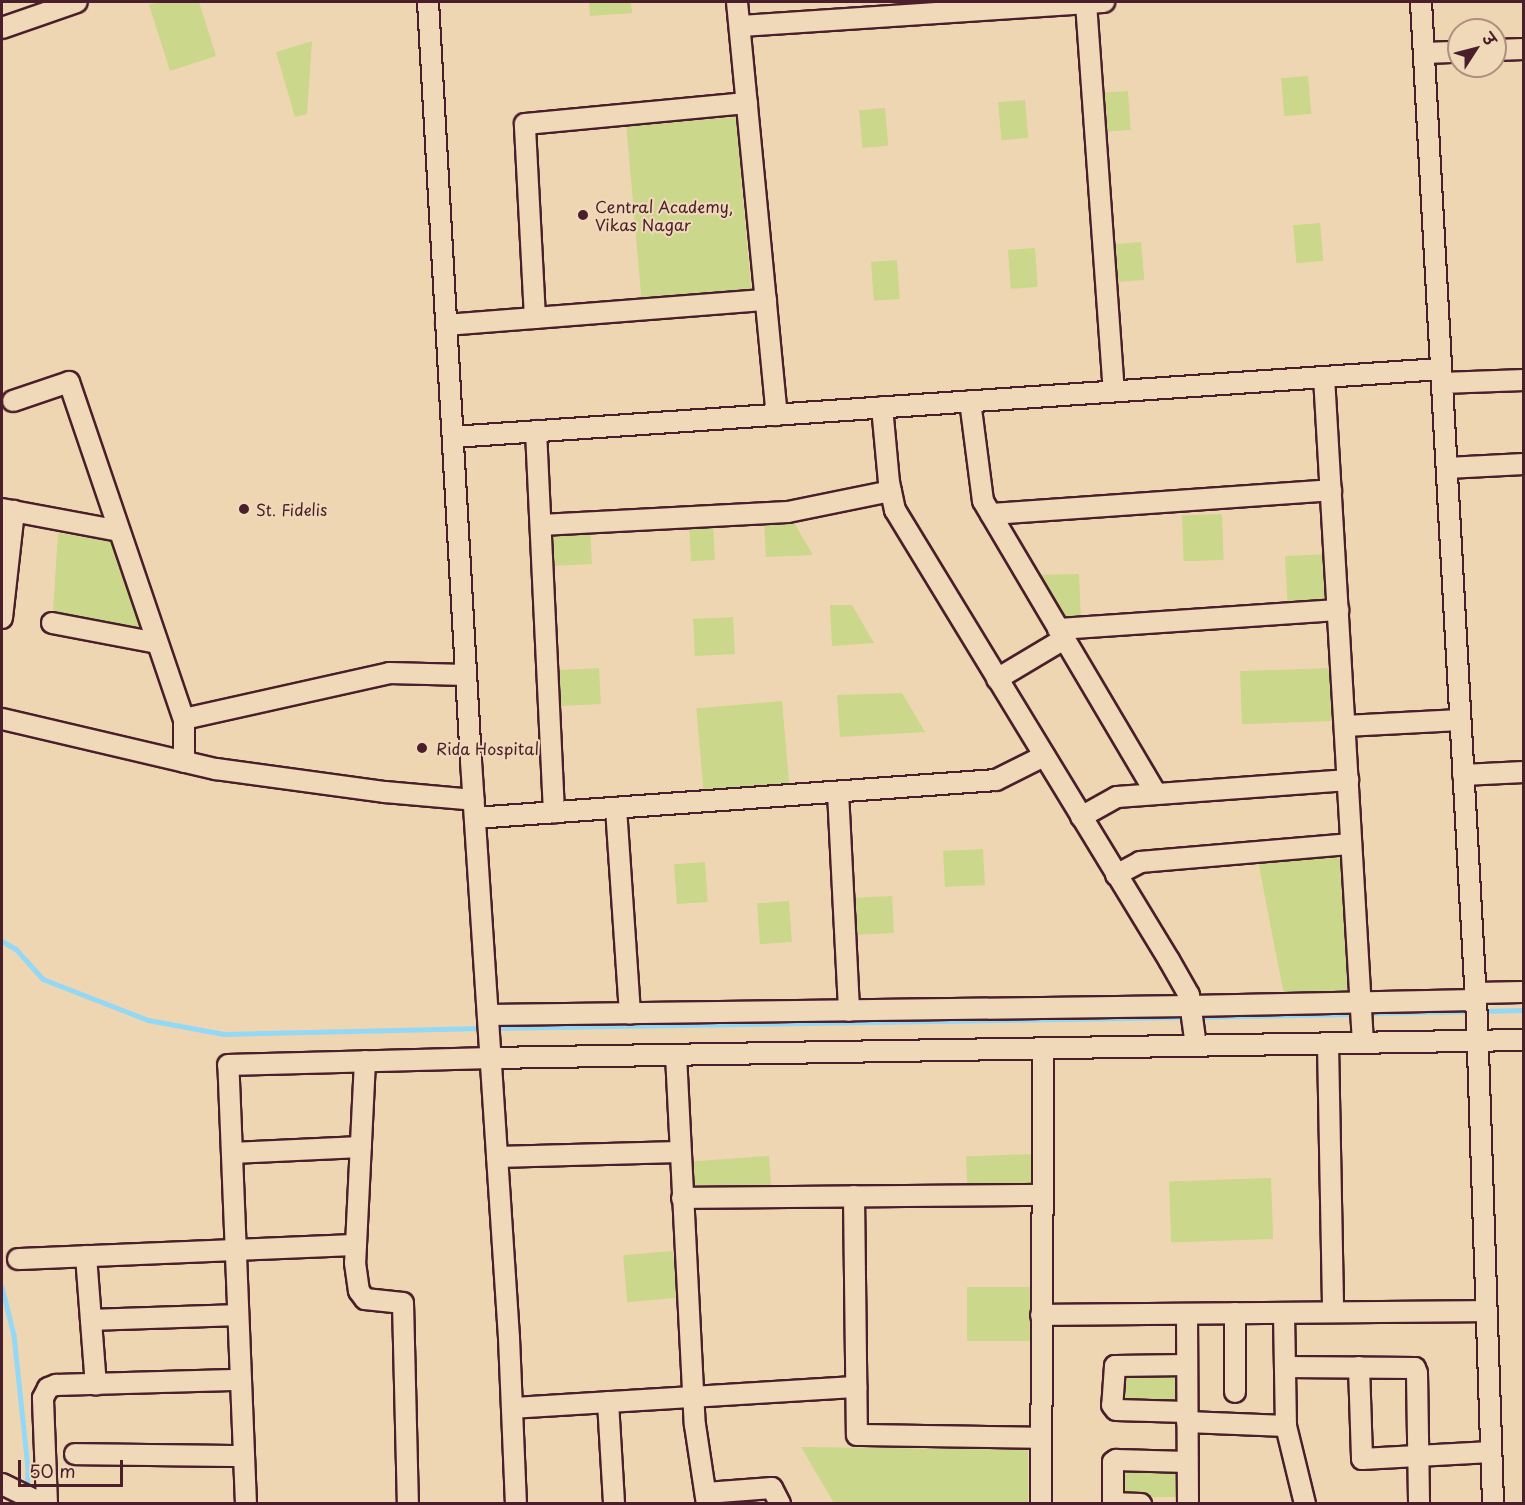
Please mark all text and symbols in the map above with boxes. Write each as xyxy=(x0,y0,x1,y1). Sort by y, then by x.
north arrow xyxy=(1447,18,1507,78)
text: उ xyxy=(1477,27,1503,50)
place label: Central Academy, Vikas Nagar xyxy=(595,196,734,234)
marker: Central Academy, Vikas Nagar xyxy=(576,208,590,222)
place label: St. Fidelis xyxy=(256,499,328,519)
marker: St. Fidelis xyxy=(237,502,251,516)
place label: Rida Hospital xyxy=(436,738,540,758)
marker: Rida Hospital xyxy=(413,739,431,757)
scale bar xyxy=(21,1448,126,1486)
text: 50 m xyxy=(29,1457,76,1484)

